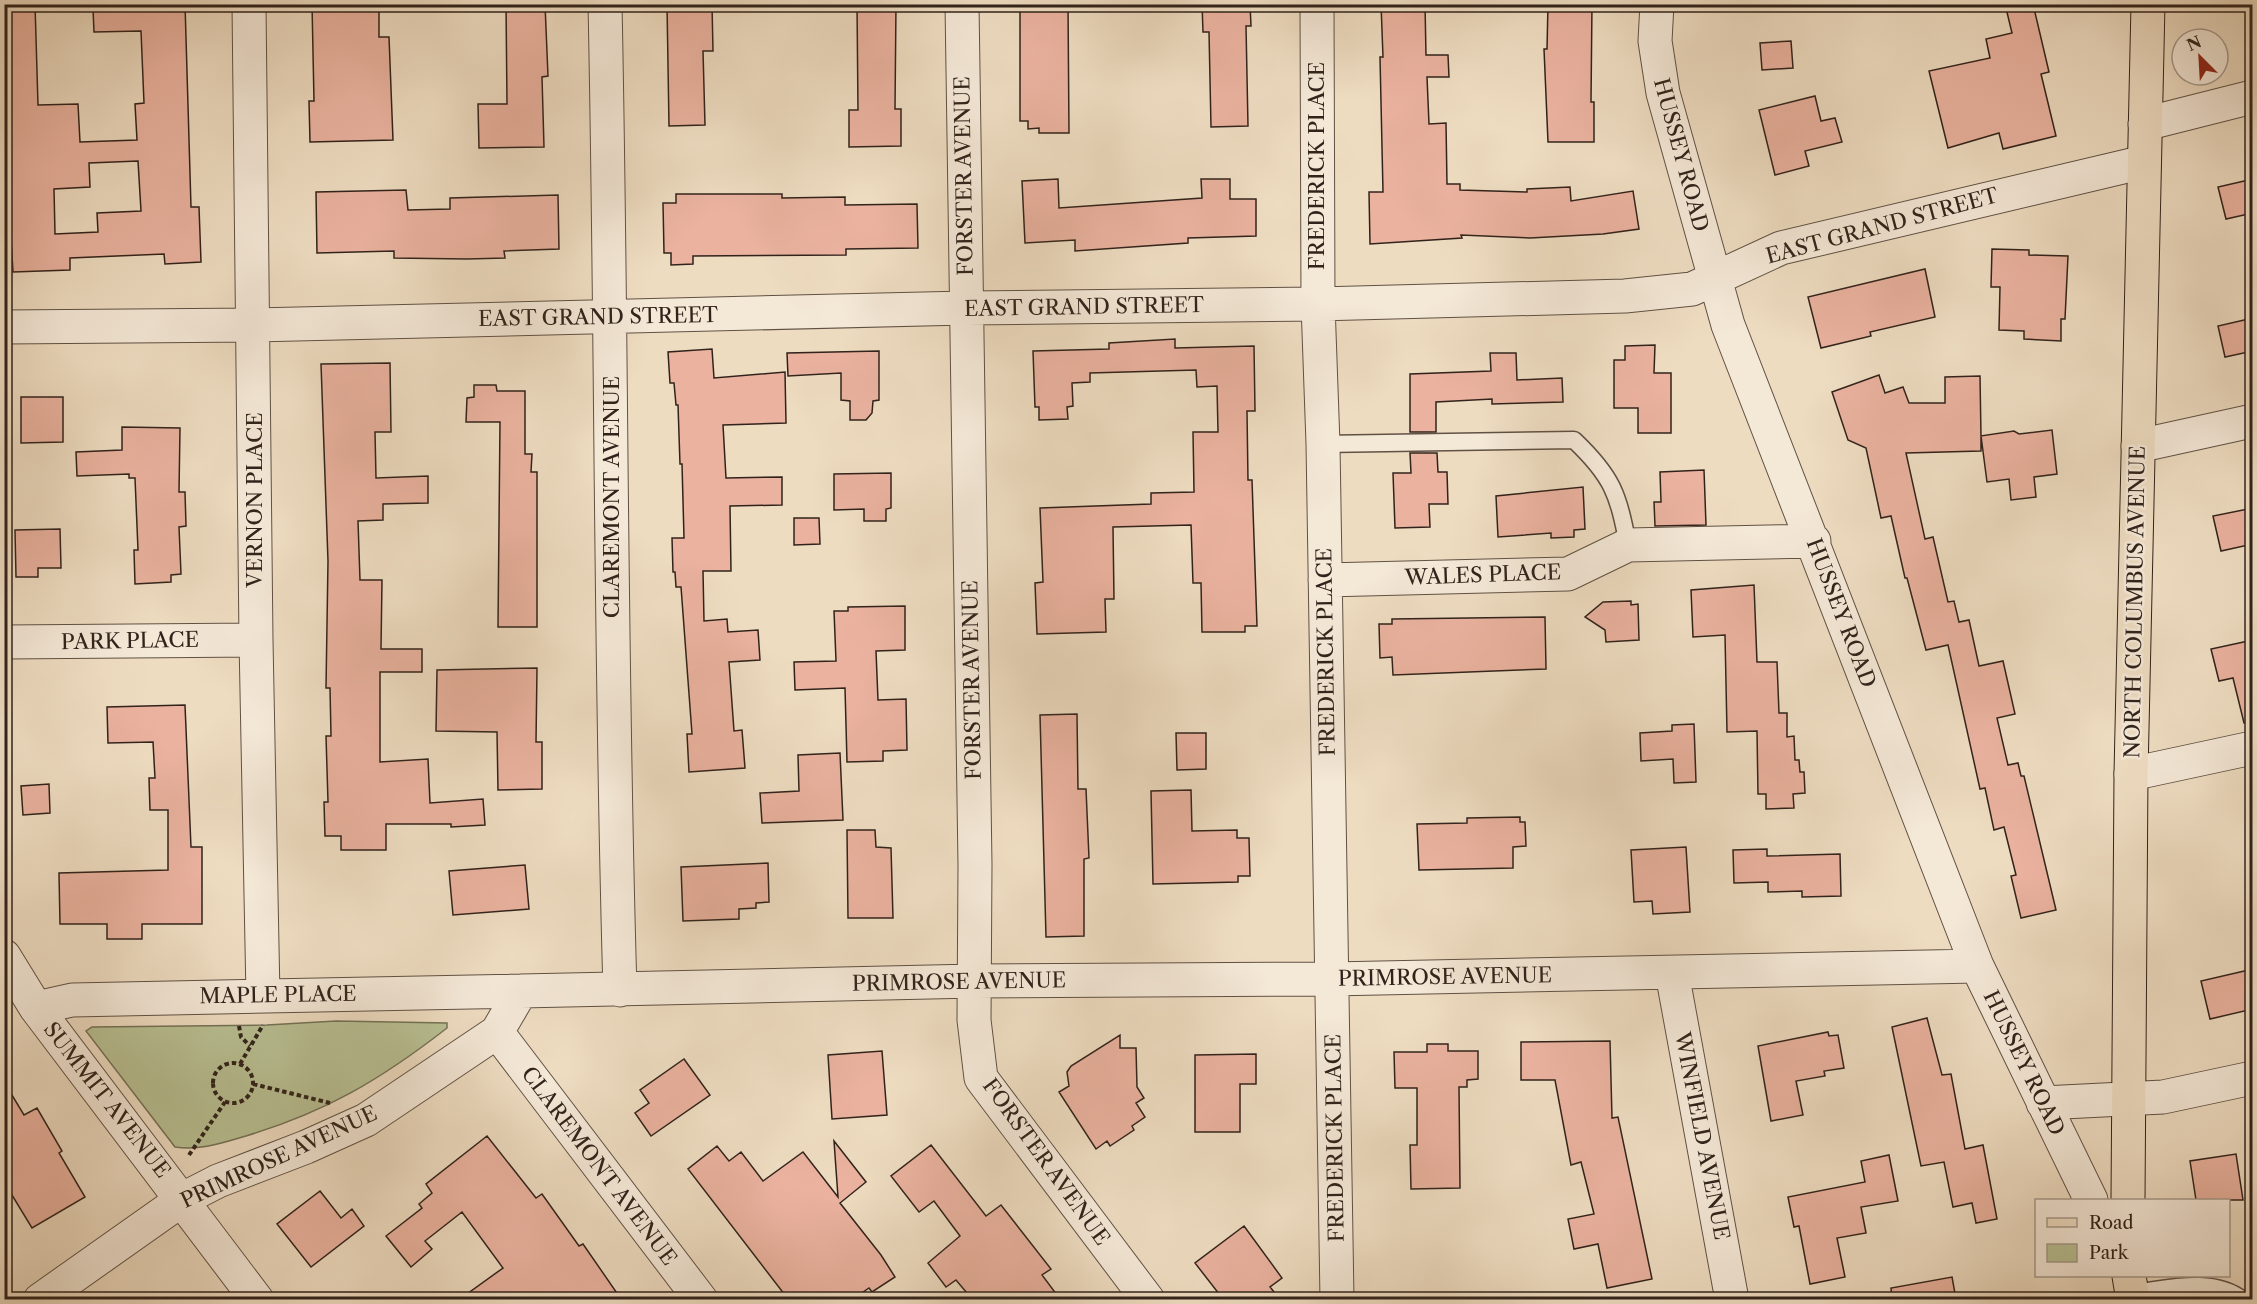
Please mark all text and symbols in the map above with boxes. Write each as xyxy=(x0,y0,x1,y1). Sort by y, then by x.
north arrow xyxy=(2170,27,2230,87)
text: N xyxy=(2183,31,2204,55)
street label: FREDERICK PLACE xyxy=(1304,62,1329,270)
street label: HUSSEY ROAD xyxy=(1649,75,1714,234)
street label: FORSTER AVENUE xyxy=(949,76,978,276)
street label: EAST GRAND STREET xyxy=(1763,182,2001,269)
street label: EAST GRAND STREET xyxy=(964,292,1204,321)
street label: EAST GRAND STREET xyxy=(478,302,718,331)
street label: CLAREMONT AVENUE xyxy=(599,376,624,618)
street label: VERNON PLACE xyxy=(242,412,267,589)
street label: NORTH COLUMBUS AVENUE xyxy=(2119,446,2150,758)
street label: HUSSEY ROAD xyxy=(1802,535,1881,691)
street label: FREDERICK PLACE xyxy=(1311,548,1340,756)
street label: WALES PLACE xyxy=(1403,559,1562,590)
street label: FORSTER AVENUE xyxy=(957,580,986,780)
street label: PARK PLACE xyxy=(61,627,199,654)
street label: PRIMROSE AVENUE xyxy=(1338,962,1552,991)
street label: PRIMROSE AVENUE xyxy=(852,967,1066,996)
street label: MAPLE PLACE xyxy=(199,981,357,1008)
street label: HUSSEY ROAD xyxy=(1979,986,2070,1139)
street label: SUMMIT AVENUE xyxy=(39,1017,176,1182)
street label: WINFIELD AVENUE xyxy=(1670,1029,1735,1242)
street label: FREDERICK PLACE xyxy=(1320,1034,1349,1242)
street label: CLAREMONT AVENUE xyxy=(516,1061,682,1270)
street label: FORSTER AVENUE xyxy=(978,1074,1115,1250)
street label: PRIMROSE AVENUE xyxy=(176,1100,381,1213)
legend xyxy=(2035,1199,2230,1277)
text: Road xyxy=(2089,1212,2134,1234)
text: Park xyxy=(2089,1242,2130,1264)

